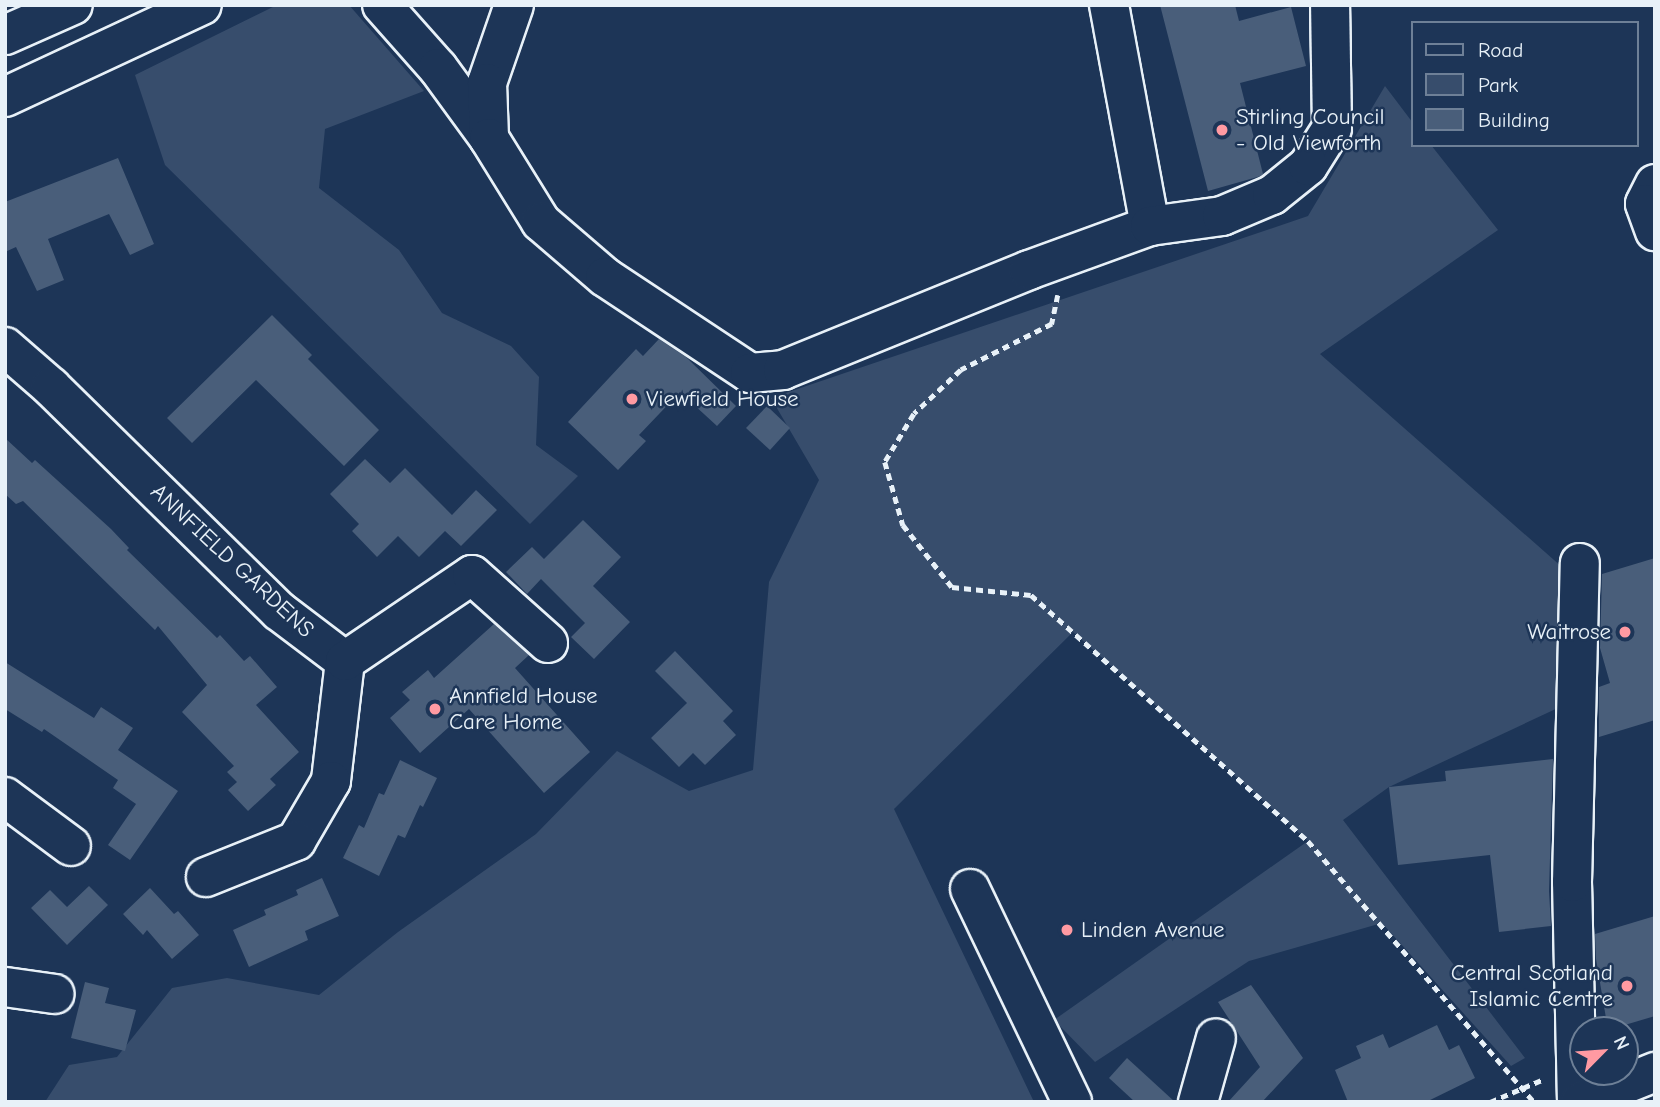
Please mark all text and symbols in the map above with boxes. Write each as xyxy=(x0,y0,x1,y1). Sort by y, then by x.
legend xyxy=(1412,21,1639,147)
text: Road xyxy=(1478,38,1523,62)
text: Park xyxy=(1478,73,1518,97)
place label: Stirling Council - Old Viewforth xyxy=(1236,103,1385,157)
text: Building xyxy=(1478,108,1550,132)
marker: Stirling Council - Old Viewforth xyxy=(1214,122,1230,138)
place label: Viewfield House xyxy=(646,385,798,413)
marker: Viewfield House xyxy=(624,391,640,407)
street label: ANNFIELD GARDENS xyxy=(145,478,319,644)
place label: Waitrose xyxy=(1527,618,1611,646)
marker: Waitrose xyxy=(1617,624,1633,640)
place label: Annfield House Care Home xyxy=(449,682,597,736)
marker: Annfield House Care Home xyxy=(427,701,443,717)
place label: Linden Avenue xyxy=(1081,916,1225,944)
marker: Linden Avenue xyxy=(1059,922,1075,938)
place label: Central Scotland Islamic Centre xyxy=(1451,959,1613,1013)
marker: Central Scotland Islamic Centre xyxy=(1619,978,1635,994)
north arrow xyxy=(1569,1016,1639,1086)
text: N xyxy=(1609,1033,1634,1053)

